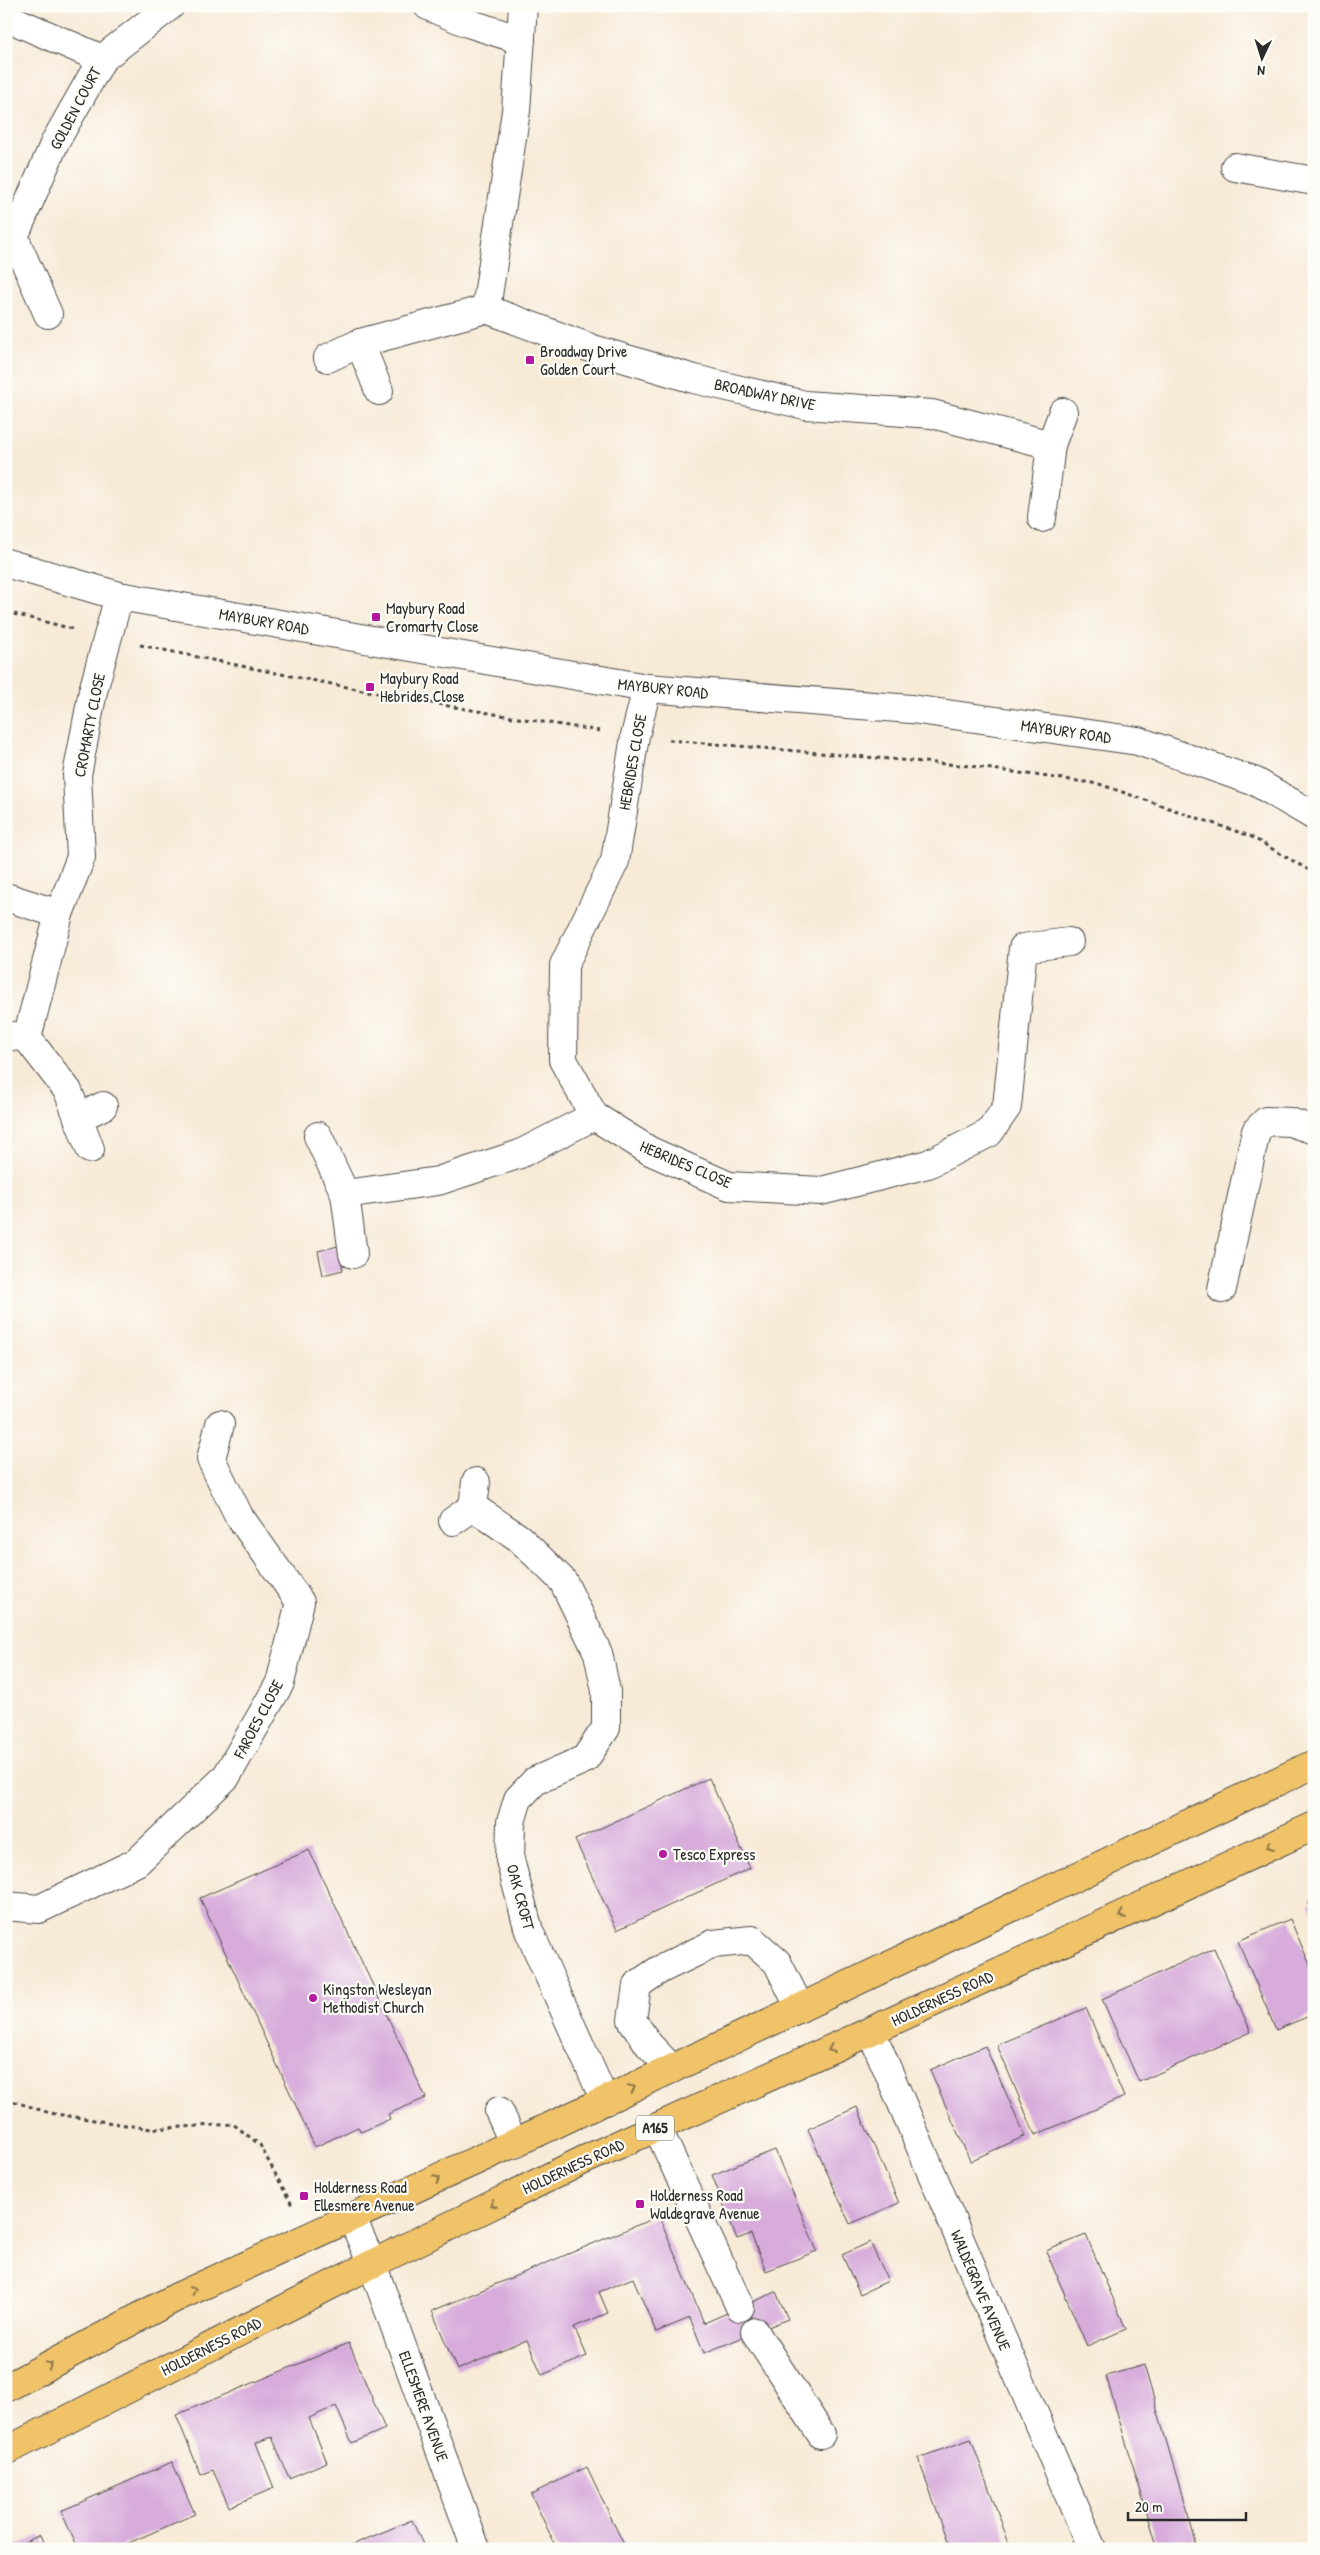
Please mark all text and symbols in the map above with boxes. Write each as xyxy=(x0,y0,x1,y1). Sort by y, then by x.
north arrow xyxy=(1238,32,1288,82)
street label: GOLDEN COURT xyxy=(44,62,106,153)
text: N xyxy=(1256,62,1265,81)
place label: Broadway Drive Golden Court xyxy=(540,340,628,380)
marker: Broadway Drive Golden Court xyxy=(524,354,536,366)
street label: BROADWAY DRIVE xyxy=(712,373,818,415)
place label: Maybury Road Cromarty Close xyxy=(386,597,479,637)
street label: MAYBURY ROAD xyxy=(217,602,311,640)
marker: Maybury Road Cromarty Close xyxy=(370,611,382,623)
place label: Maybury Road Hebrides Close xyxy=(380,667,465,707)
street label: CROMARTY CLOSE xyxy=(68,671,110,779)
street label: MAYBURY ROAD xyxy=(617,672,710,704)
marker: Maybury Road Hebrides Close xyxy=(364,681,376,693)
street label: HEBRIDES CLOSE xyxy=(613,712,651,812)
street label: MAYBURY ROAD xyxy=(1019,714,1113,748)
street label: HEBRIDES CLOSE xyxy=(637,1135,735,1193)
street label: FAROES CLOSE xyxy=(228,1676,288,1763)
one-way arrow xyxy=(1266,1840,1275,1850)
place label: Tesco Express xyxy=(673,1843,755,1865)
marker: Tesco Express xyxy=(657,1848,669,1860)
street label: OAK CROFT xyxy=(502,1862,540,1933)
one-way arrow xyxy=(1118,1908,1127,1919)
street label: HOLDERNESS ROAD xyxy=(888,1965,997,2031)
place label: Kingston Wesleyan Methodist Church xyxy=(323,1978,432,2018)
marker: Kingston Wesleyan Methodist Church xyxy=(307,1992,319,2004)
one-way arrow xyxy=(828,2042,837,2052)
one-way arrow xyxy=(627,2084,636,2095)
road number: A165 xyxy=(636,2116,674,2140)
street label: HOLDERNESS ROAD xyxy=(519,2133,628,2199)
one-way arrow xyxy=(432,2174,441,2185)
place label: Holderness Road Ellesmere Avenue xyxy=(314,2176,415,2216)
place label: Holderness Road Waldegrave Avenue xyxy=(650,2184,760,2224)
marker: Holderness Road Ellesmere Avenue xyxy=(298,2190,310,2202)
one-way arrow xyxy=(489,2198,498,2209)
marker: Holderness Road Waldegrave Avenue xyxy=(634,2198,646,2210)
street label: WALDEGRAVE AVENUE xyxy=(946,2226,1016,2354)
one-way arrow xyxy=(188,2285,197,2296)
street label: HOLDERNESS ROAD xyxy=(157,2311,265,2381)
street label: ELLESMERE AVENUE xyxy=(394,2348,454,2464)
one-way arrow xyxy=(44,2361,53,2371)
scale bar xyxy=(1128,2490,1245,2522)
text: 20 m xyxy=(1135,2496,1162,2517)

